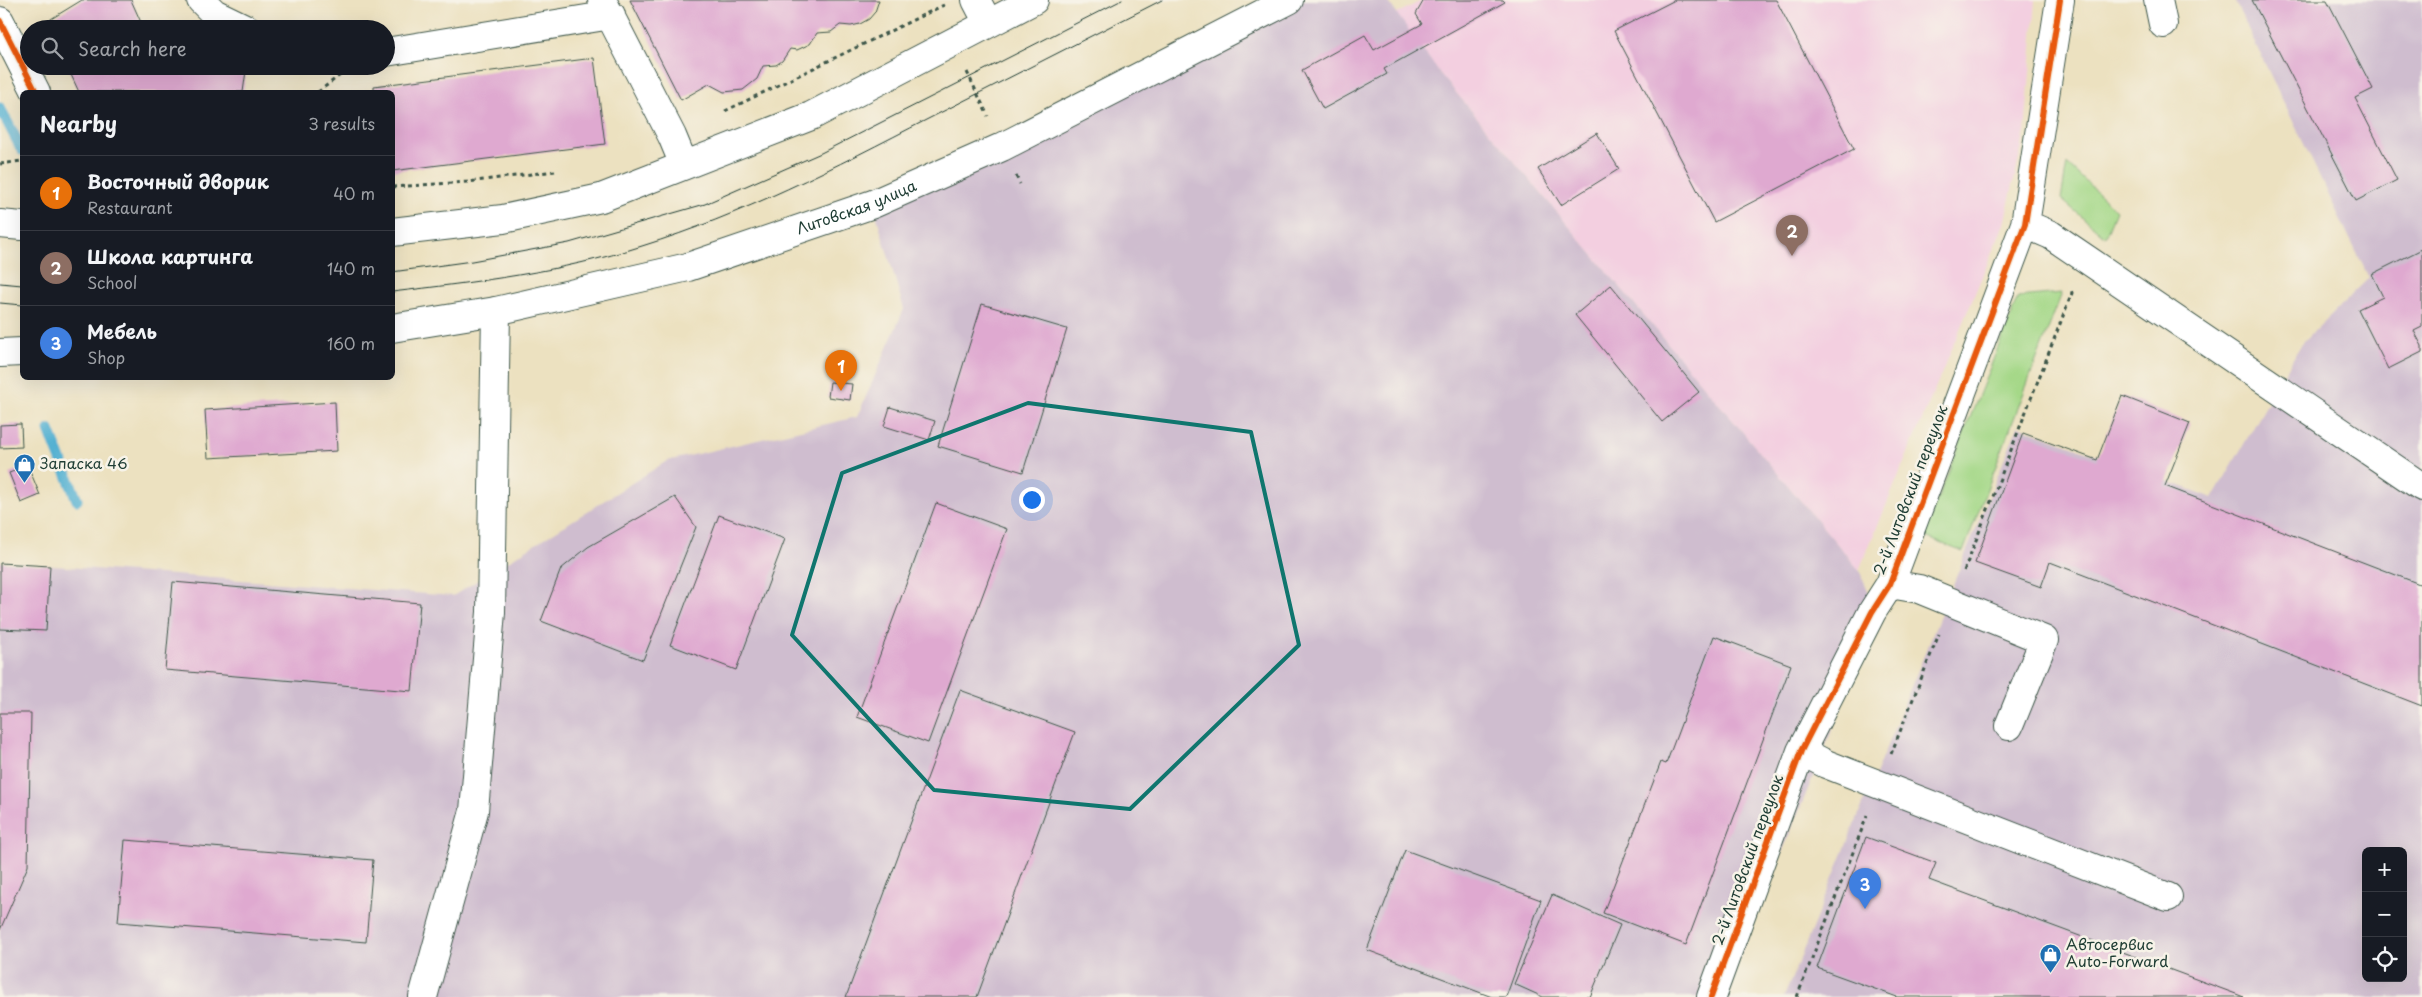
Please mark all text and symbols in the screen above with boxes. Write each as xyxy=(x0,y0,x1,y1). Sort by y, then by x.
search box xyxy=(20,20,395,75)
icon: search xyxy=(38,34,66,62)
text: Search here xyxy=(78,34,187,62)
text: Nearby xyxy=(40,107,117,139)
text: 3 results xyxy=(308,111,375,135)
text: Восточный дворик xyxy=(87,167,269,195)
street label: Литовская улица xyxy=(793,173,920,239)
text: 1 xyxy=(52,181,60,205)
text: 40 m xyxy=(333,181,375,205)
text: Restaurant xyxy=(87,195,173,219)
pin: 2 xyxy=(1776,215,1808,256)
text: Школа картинга xyxy=(87,242,253,270)
text: 2 xyxy=(50,256,62,280)
text: 140 m xyxy=(327,256,375,280)
text: School xyxy=(87,270,137,294)
text: Мебель xyxy=(87,317,157,345)
text: 3 xyxy=(51,331,61,355)
text: 160 m xyxy=(327,331,375,355)
text: Shop xyxy=(87,345,125,369)
pin: 1 xyxy=(825,350,857,391)
street label: 2-й Литовский переулок xyxy=(1867,401,1953,578)
place label: Запаска 46 xyxy=(40,451,127,474)
shop icon: Запаска 46 xyxy=(12,452,36,483)
your location xyxy=(1019,487,1045,513)
street label: 2-й Литовский переулок xyxy=(1705,771,1788,948)
map controls xyxy=(2362,847,2407,982)
button: + xyxy=(2362,847,2407,892)
pin: 3 xyxy=(1849,868,1881,909)
button: − xyxy=(2362,892,2407,937)
place label: Автосервис Auto-Forward xyxy=(2066,932,2168,972)
button: locate xyxy=(2362,937,2407,982)
shop icon: Автосервис Auto-Forward xyxy=(2038,942,2062,973)

